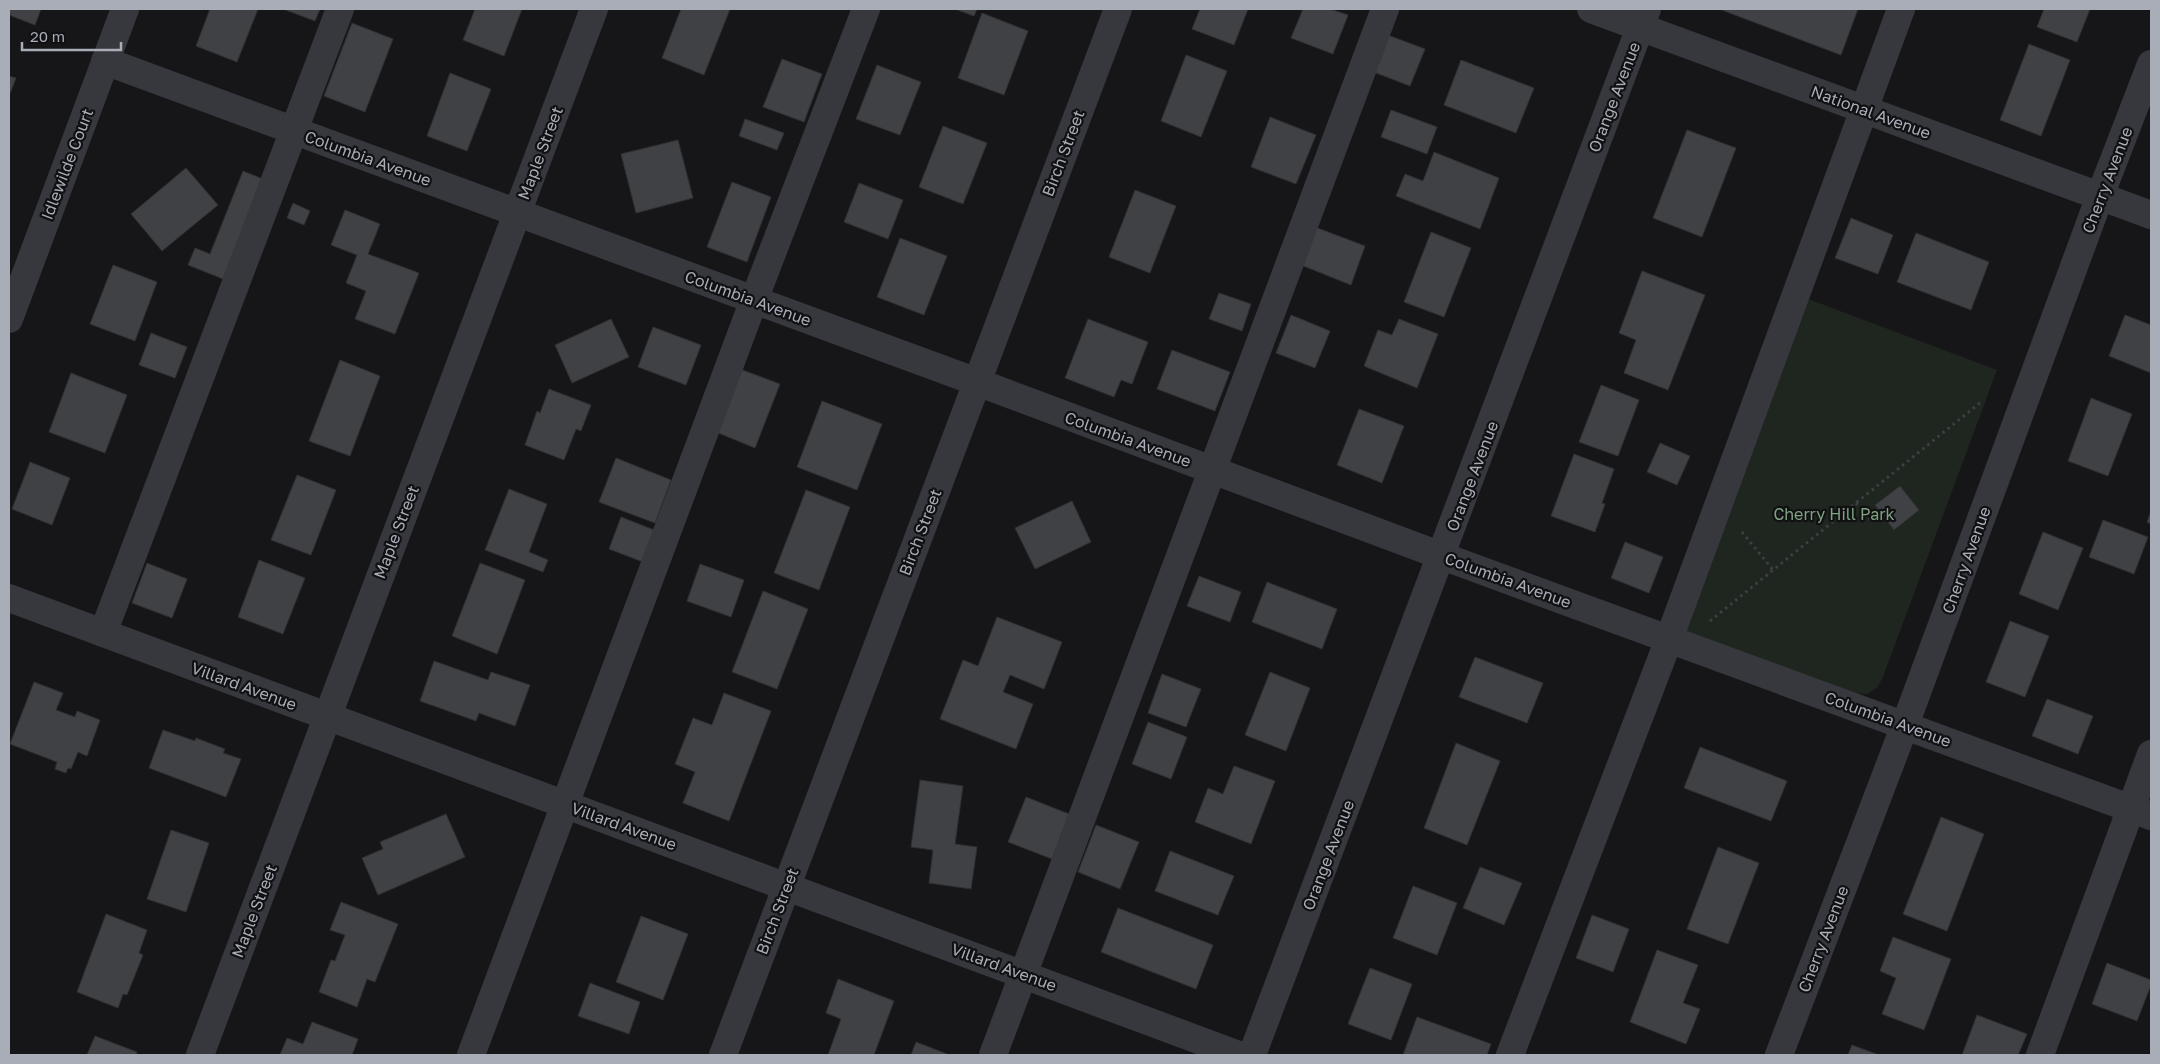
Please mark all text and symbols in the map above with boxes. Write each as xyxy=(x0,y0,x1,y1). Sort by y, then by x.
scale bar xyxy=(22,20,121,52)
text: 20 m xyxy=(30,27,65,45)
street label: Orange Avenue xyxy=(1584,39,1644,155)
street label: National Avenue xyxy=(1808,81,1934,143)
street label: Maple Street xyxy=(513,104,567,202)
street label: Idlewilde Court xyxy=(37,106,97,222)
street label: Birch Street xyxy=(1037,107,1089,199)
street label: Cherry Avenue xyxy=(2078,124,2136,236)
street label: Columbia Avenue xyxy=(302,126,434,190)
street label: Columbia Avenue xyxy=(682,266,814,330)
street label: Columbia Avenue xyxy=(1062,407,1194,471)
street label: Orange Avenue xyxy=(1442,418,1502,534)
street label: Maple Street xyxy=(369,483,423,581)
street label: Birch Street xyxy=(894,486,946,578)
park label: Cherry Hill Park xyxy=(1773,504,1895,524)
street label: Cherry Avenue xyxy=(1937,504,1995,616)
street label: Columbia Avenue xyxy=(1442,548,1574,612)
street label: Villard Avenue xyxy=(189,658,299,714)
street label: Columbia Avenue xyxy=(1822,687,1954,751)
street label: Orange Avenue xyxy=(1298,797,1358,913)
street label: Villard Avenue xyxy=(569,798,679,854)
street label: Maple Street xyxy=(227,862,281,960)
street label: Birch Street xyxy=(751,865,803,957)
street label: Cherry Avenue xyxy=(1794,883,1852,995)
street label: Villard Avenue xyxy=(949,939,1059,995)

